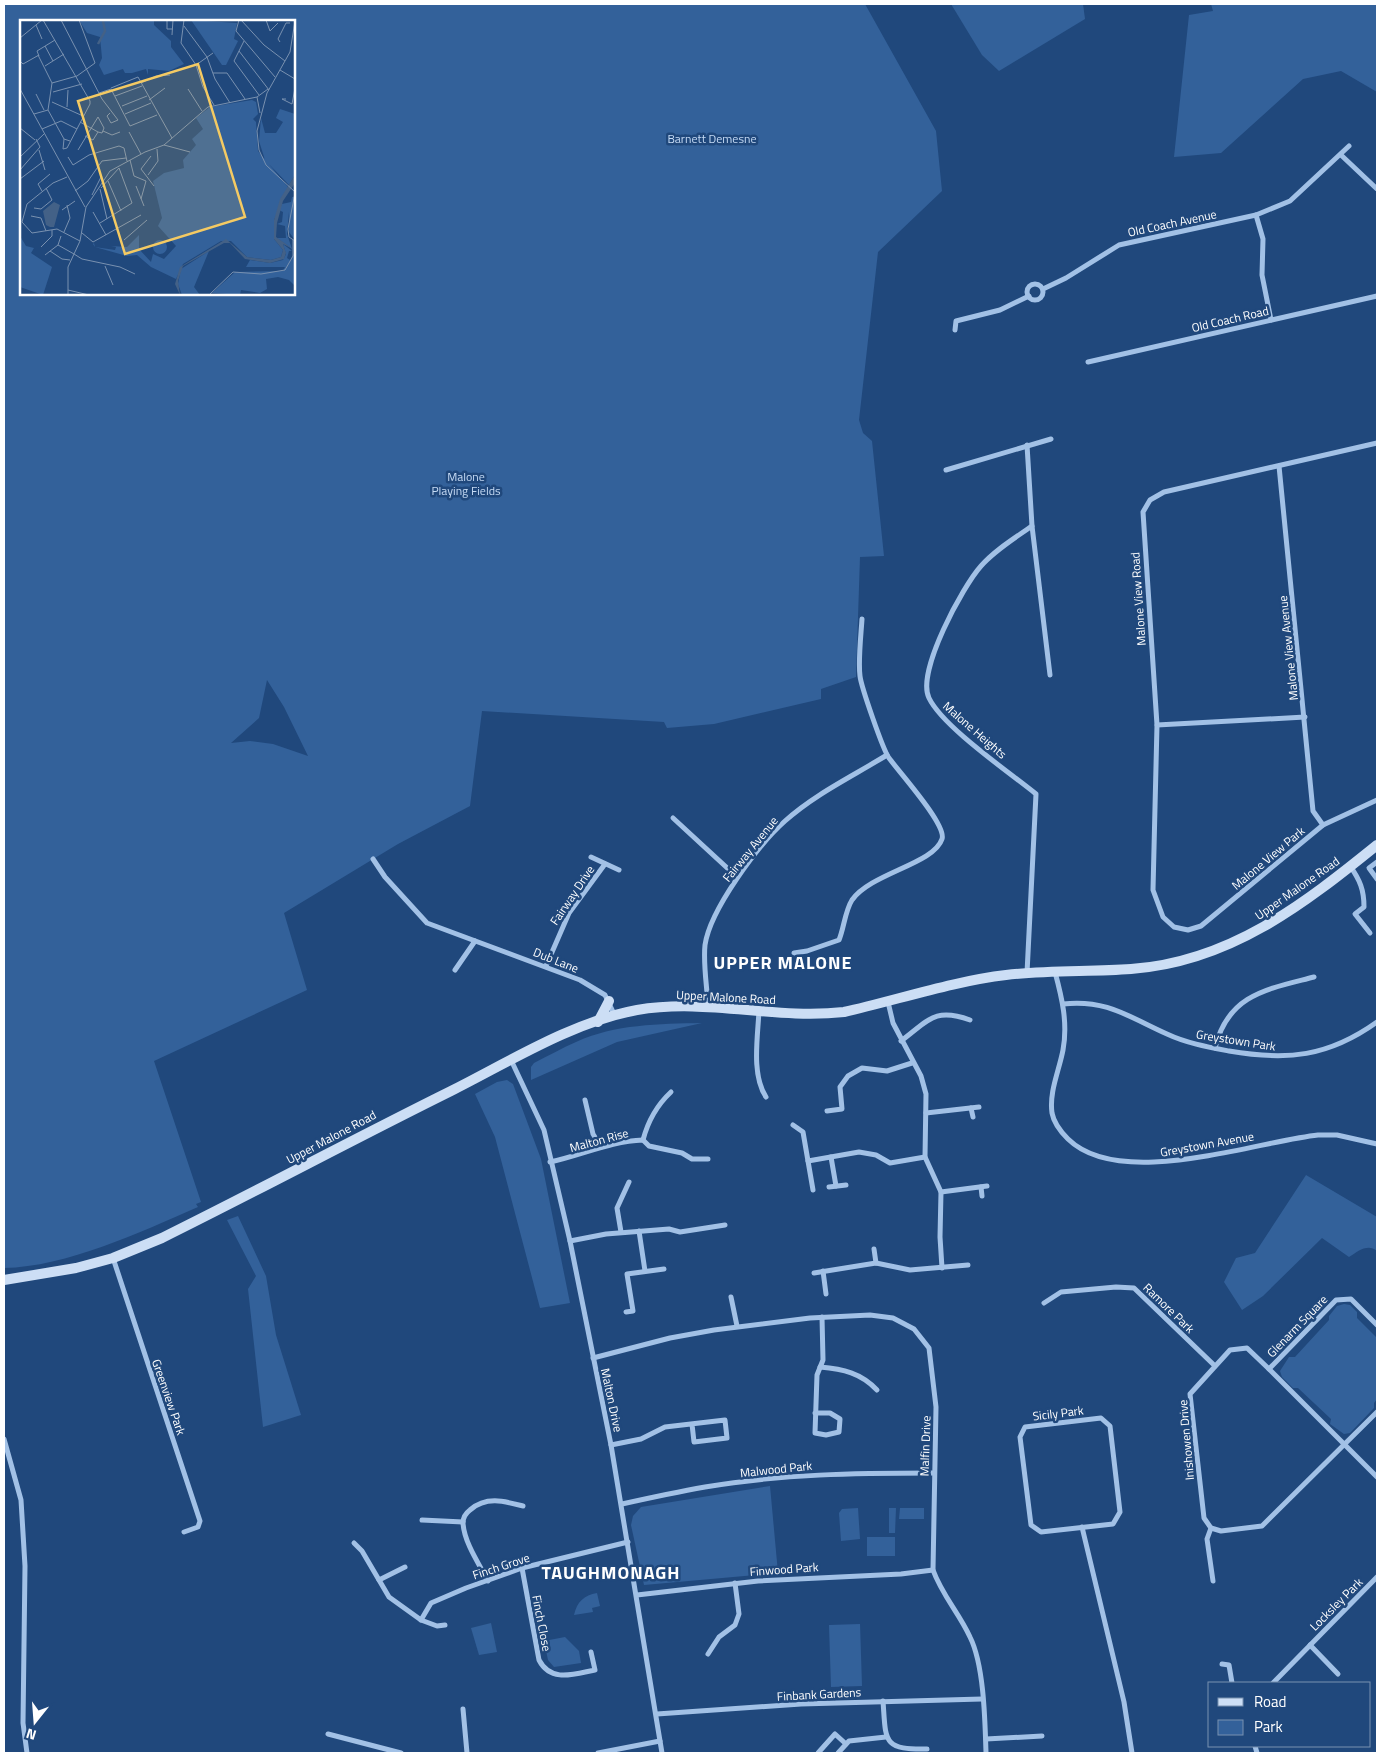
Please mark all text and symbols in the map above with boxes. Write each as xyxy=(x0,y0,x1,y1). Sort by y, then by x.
inset map xyxy=(20,20,295,295)
park label: Barnett Demesne xyxy=(667,129,757,148)
street label: Old Coach Avenue xyxy=(1126,204,1218,242)
street label: Old Coach Road xyxy=(1190,301,1270,337)
park label: Malone Playing Fields xyxy=(431,467,501,500)
street label: Malone View Road xyxy=(1125,552,1151,646)
street label: Malone View Avenue xyxy=(1273,595,1303,701)
street label: Malone Heights xyxy=(939,697,1012,763)
street label: Fairway Avenue xyxy=(718,812,782,886)
street label: Malone View Park xyxy=(1227,821,1309,894)
street label: Upper Malone Road xyxy=(1251,852,1343,924)
street label: Fairway Drive xyxy=(545,861,599,929)
street label: Dub Lane xyxy=(530,942,582,978)
district label: UPPER MALONE xyxy=(714,949,852,976)
street label: Upper Malone Road xyxy=(676,985,776,1009)
street label: Greystown Park xyxy=(1195,1024,1277,1056)
street label: Upper Malone Road xyxy=(283,1105,379,1169)
street label: Malton Rise xyxy=(567,1123,631,1157)
street label: Greystown Avenue xyxy=(1159,1126,1255,1162)
street label: Ramore Park xyxy=(1139,1278,1199,1338)
street label: Glenarm Square xyxy=(1262,1290,1332,1362)
street label: Greenview Park xyxy=(147,1357,191,1438)
street label: Malton Drive xyxy=(596,1366,628,1434)
street label: Inishowen Drive xyxy=(1173,1399,1199,1481)
street label: Sicily Park xyxy=(1031,1400,1085,1426)
street label: Malfin Drive xyxy=(914,1415,936,1477)
street label: Malwood Park xyxy=(739,1456,813,1482)
street label: Finch Grove xyxy=(470,1548,532,1584)
street label: Finwood Park xyxy=(749,1557,819,1581)
district label: TAUGHMONAGH xyxy=(542,1559,681,1586)
street label: Locksley Park xyxy=(1305,1573,1367,1635)
street label: Finch Close xyxy=(527,1593,557,1653)
street label: Finbank Gardens xyxy=(776,1682,862,1706)
legend xyxy=(1208,1682,1371,1747)
text: Road xyxy=(1254,1690,1286,1713)
north arrow xyxy=(10,1697,60,1747)
text: Park xyxy=(1254,1715,1283,1738)
text: N xyxy=(23,1723,39,1746)

